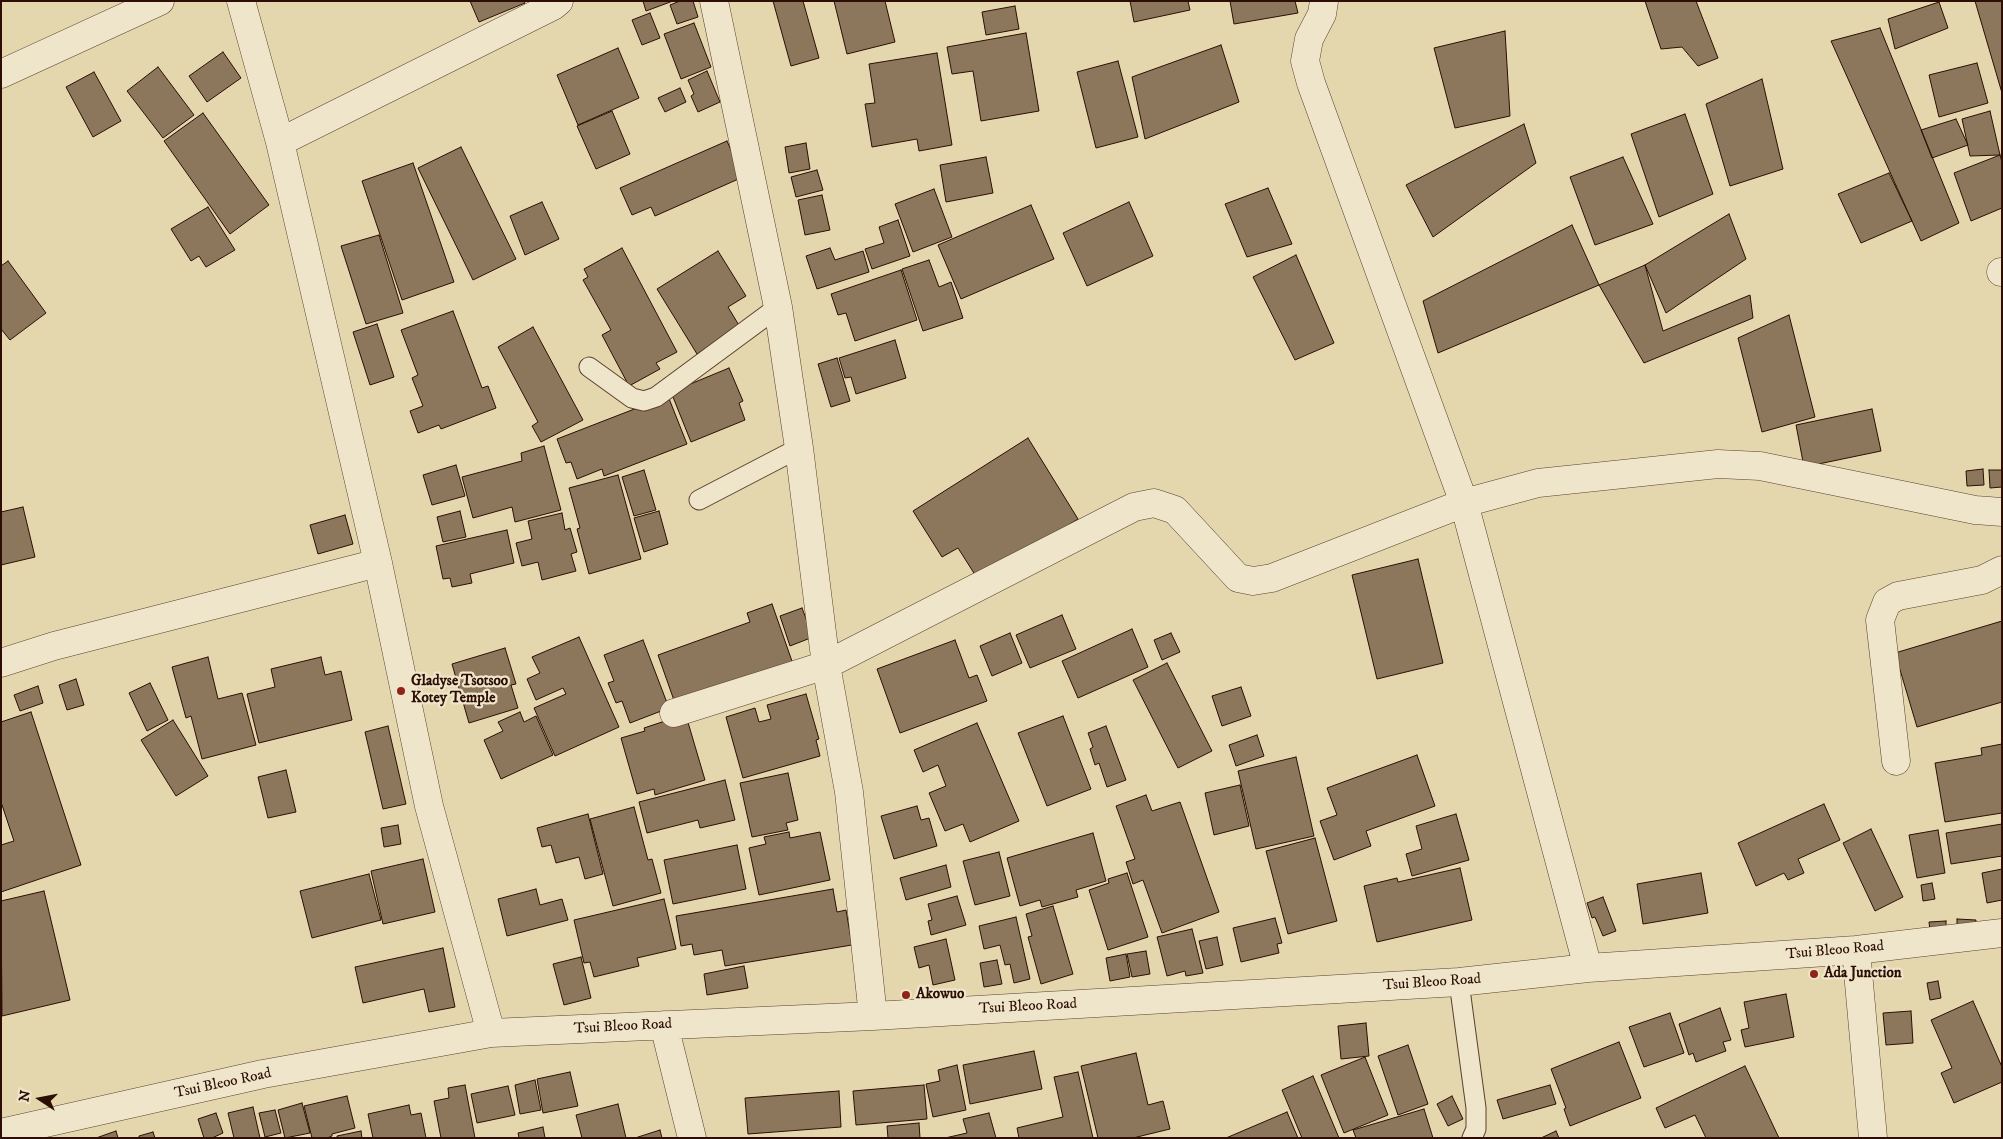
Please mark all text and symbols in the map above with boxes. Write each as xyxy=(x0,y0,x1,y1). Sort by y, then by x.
place label: Gladyse Tsotsoo Kotey Temple xyxy=(411,673,508,708)
marker: Gladyse Tsotsoo Kotey Temple xyxy=(395,685,407,697)
street label: Tsui Bleoo Road xyxy=(1785,938,1885,964)
place label: Ada Junction xyxy=(1824,965,1902,983)
marker: Ada Junction xyxy=(1808,968,1820,980)
street label: Tsui Bleoo Road xyxy=(1382,971,1482,995)
place label: Akowuo xyxy=(916,986,964,1004)
marker: Akowuo xyxy=(900,989,912,1001)
street label: Tsui Bleoo Road xyxy=(978,995,1078,1019)
street label: Tsui Bleoo Road xyxy=(573,1015,673,1039)
street label: Tsui Bleoo Road xyxy=(173,1065,273,1103)
north arrow xyxy=(15,1074,65,1124)
text: N xyxy=(15,1089,35,1103)

